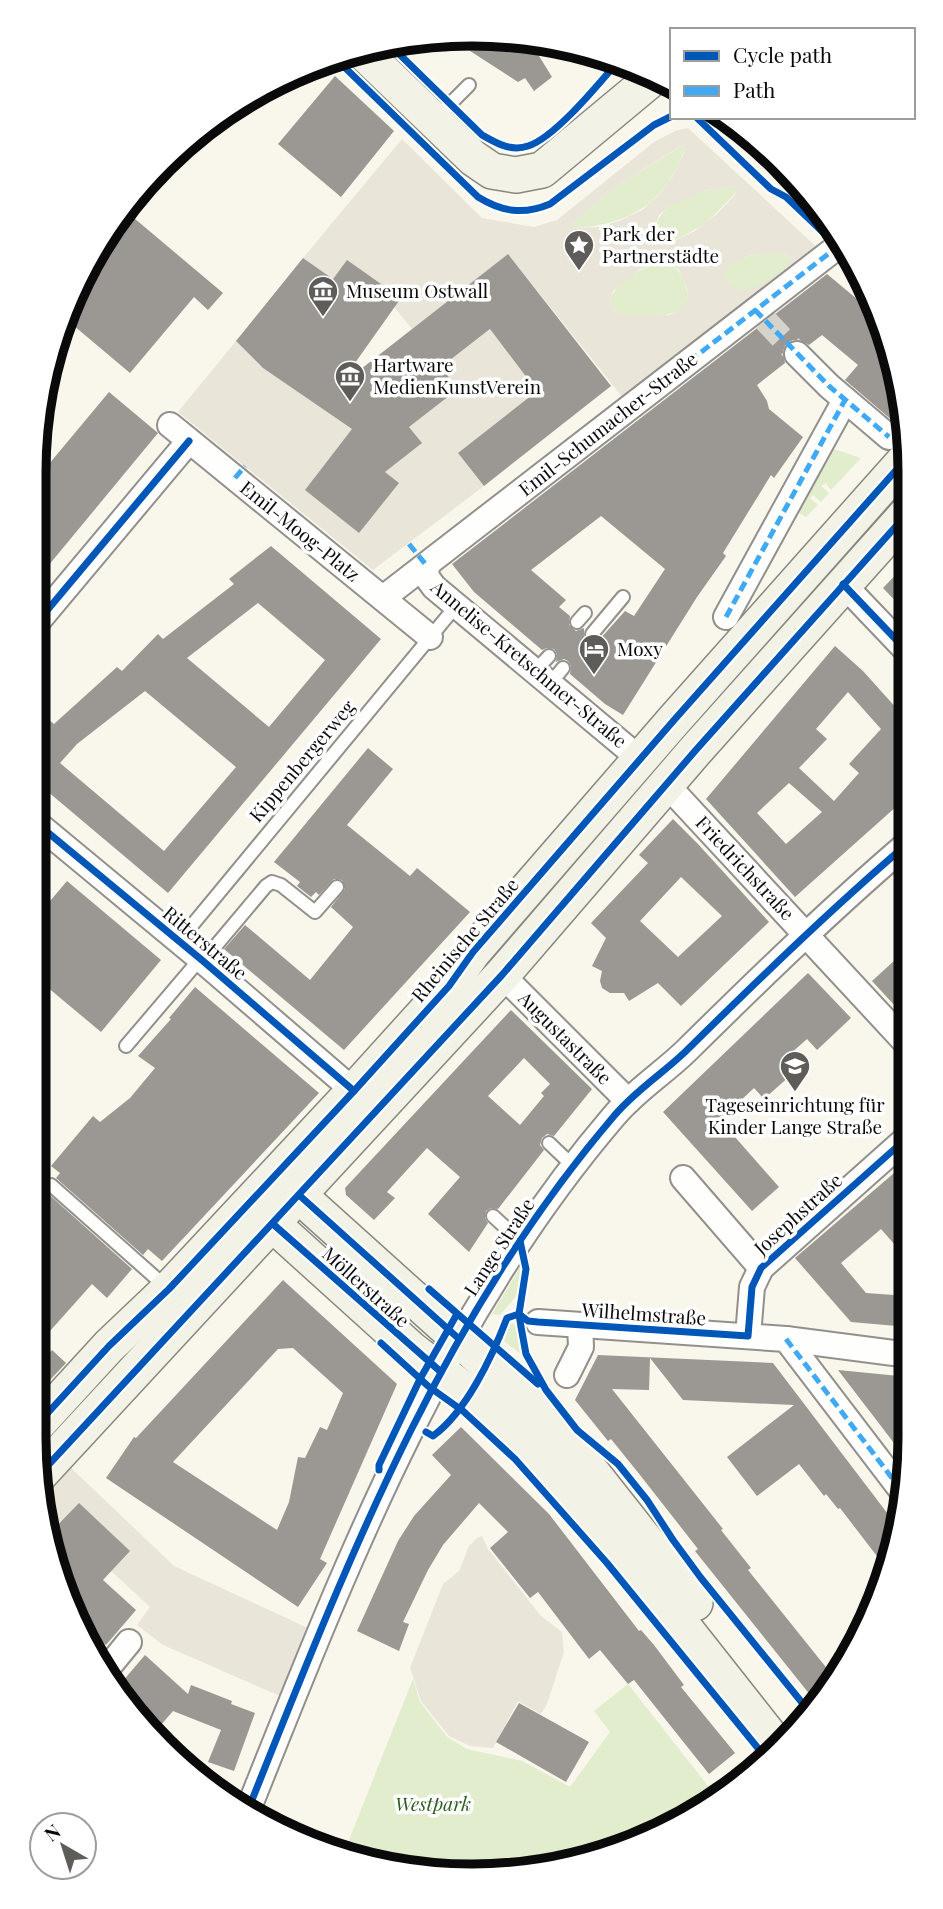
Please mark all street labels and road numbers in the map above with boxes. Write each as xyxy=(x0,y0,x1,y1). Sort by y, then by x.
street label: Emil-Schumacher-Straße xyxy=(513,345,702,501)
street label: Emil-Moog-Platz xyxy=(235,474,366,587)
street label: Annelise-Kretschmer-Straße xyxy=(425,573,633,753)
street label: Kippenbergerweg xyxy=(242,694,360,827)
street label: Friedrichstraße xyxy=(691,810,801,925)
street label: Rheinische Straße xyxy=(405,872,524,1007)
street label: Ritterstraße xyxy=(158,899,253,985)
street label: Augustastraße xyxy=(513,984,618,1090)
street label: Josephstraße xyxy=(747,1167,847,1261)
street label: Lange Straße xyxy=(457,1193,539,1300)
street label: Möllerstraße xyxy=(317,1240,416,1332)
street label: Wilhelmstraße xyxy=(580,1296,707,1330)

